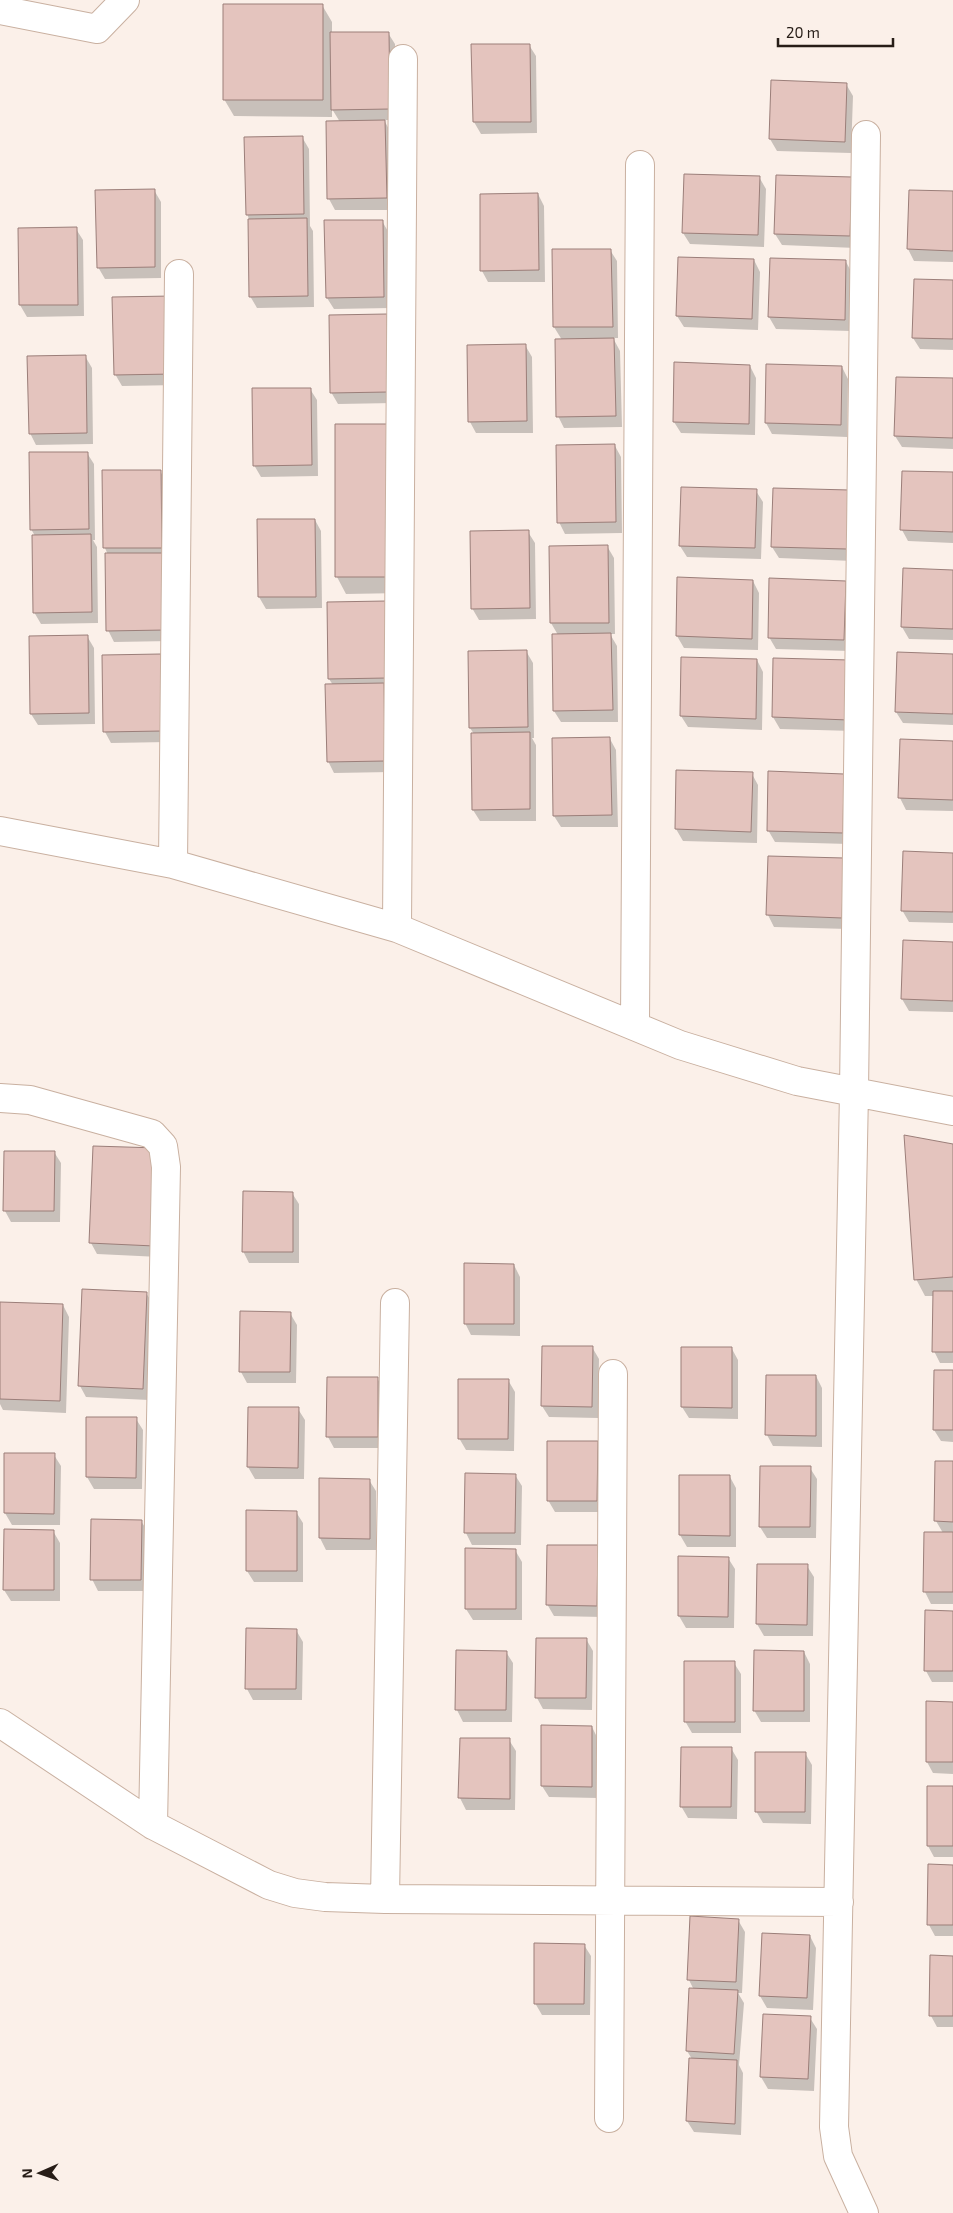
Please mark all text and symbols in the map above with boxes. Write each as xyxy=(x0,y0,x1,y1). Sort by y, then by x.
scale bar xyxy=(778,15,893,47)
text: 20 m xyxy=(786,23,820,41)
north arrow xyxy=(15,2148,65,2198)
text: N xyxy=(18,2168,35,2179)

